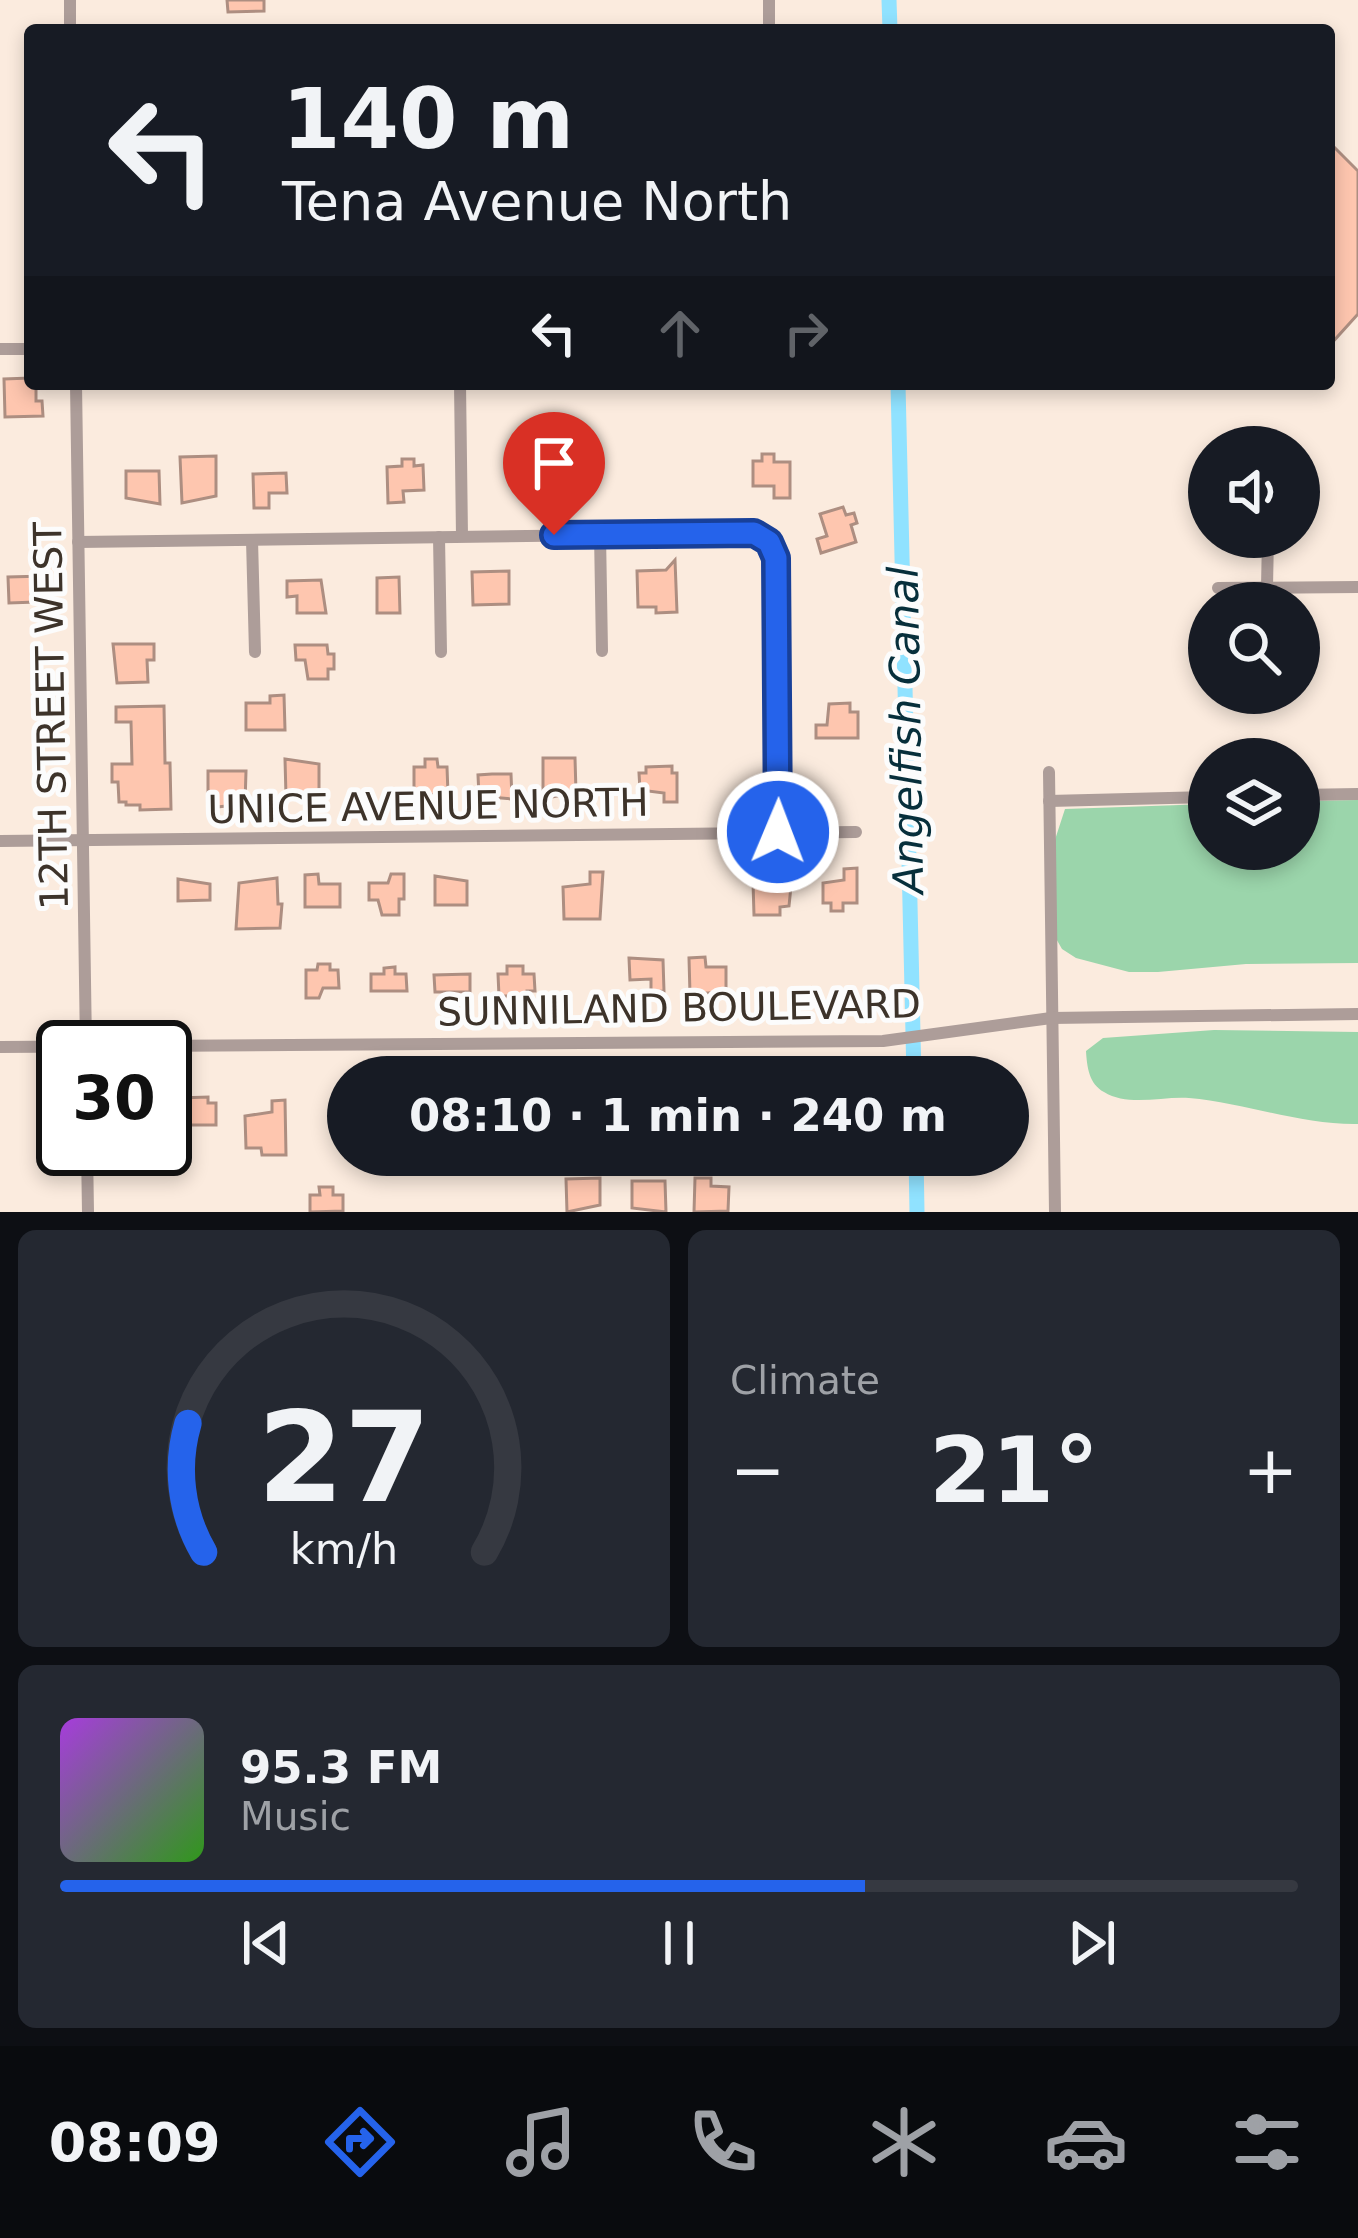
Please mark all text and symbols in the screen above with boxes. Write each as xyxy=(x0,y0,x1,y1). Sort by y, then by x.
text: 140 m xyxy=(282,70,574,168)
icon: left xyxy=(84,72,240,228)
text: Tena Avenue North xyxy=(282,170,792,233)
icon: left xyxy=(521,300,587,366)
icon: ahead xyxy=(647,300,713,366)
icon: right xyxy=(773,300,839,366)
pin xyxy=(503,412,605,535)
map controls xyxy=(1188,426,1320,870)
button: sound xyxy=(1188,426,1320,558)
icon: arrive xyxy=(521,430,587,496)
street label: 12TH STREET WEST xyxy=(25,521,77,910)
water label: Angelfish Canal xyxy=(879,565,933,897)
button: search xyxy=(1188,582,1320,714)
button: layers xyxy=(1188,738,1320,870)
position arrow xyxy=(715,769,841,895)
street label: UNICE AVENUE NORTH xyxy=(207,780,649,832)
street label: SUNNILAND BOULEVARD xyxy=(437,981,921,1035)
speed limit sign: 30 xyxy=(36,1020,192,1176)
text: 08:10 · 1 min · 240 m xyxy=(409,1089,947,1142)
text: Climate xyxy=(730,1358,880,1403)
text: 27 xyxy=(257,1385,431,1530)
text: 21° xyxy=(929,1418,1099,1523)
text: − xyxy=(730,1432,785,1509)
text: + xyxy=(1243,1432,1298,1509)
text: km/h xyxy=(290,1523,398,1573)
text: 95.3 FM xyxy=(240,1741,442,1794)
text: Music xyxy=(240,1794,351,1839)
icon: previous xyxy=(233,1910,299,1976)
icon: pause xyxy=(646,1910,712,1976)
icon: next xyxy=(1059,1910,1125,1976)
icon: directions xyxy=(318,2100,402,2184)
icon: music xyxy=(499,2100,583,2184)
icon: phone xyxy=(681,2100,765,2184)
icon: climate xyxy=(862,2100,946,2184)
icon: car xyxy=(1044,2100,1128,2184)
icon: filters xyxy=(1225,2100,1309,2184)
text: 08:09 xyxy=(49,2111,221,2174)

